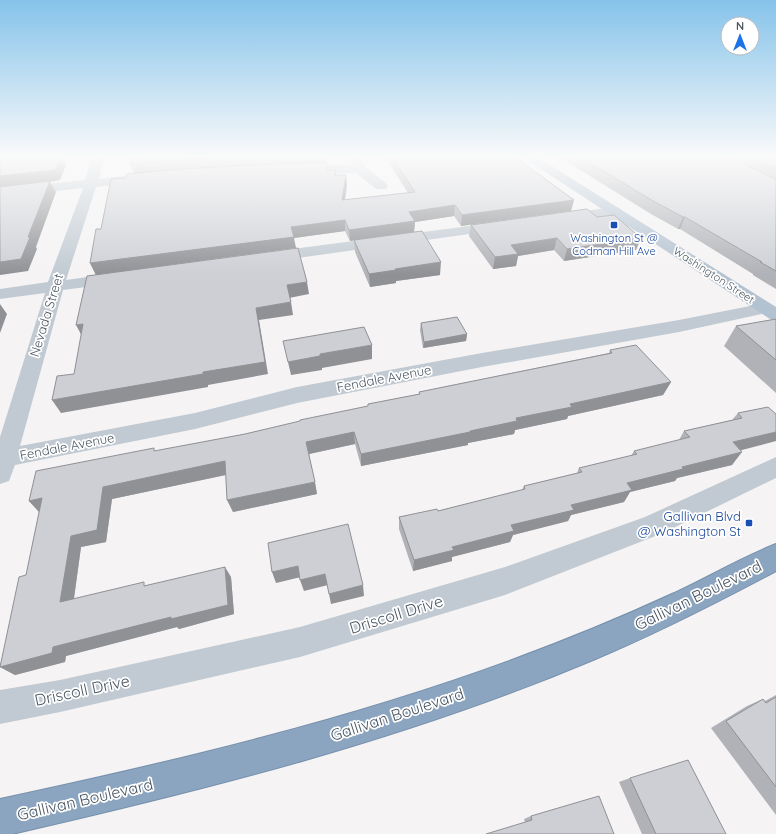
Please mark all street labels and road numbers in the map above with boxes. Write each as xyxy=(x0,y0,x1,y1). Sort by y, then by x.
street label: Washington Street xyxy=(671,244,757,307)
street label: Nevada Street xyxy=(26,271,66,359)
street label: Fendale Avenue xyxy=(335,361,433,395)
street label: Fendale Avenue xyxy=(18,429,116,463)
street label: Gallivan Boulevard xyxy=(631,556,765,634)
street label: Driscoll Drive xyxy=(347,590,445,638)
street label: Driscoll Drive xyxy=(33,670,131,710)
street label: Gallivan Boulevard xyxy=(328,683,466,745)
street label: Gallivan Boulevard xyxy=(15,774,155,824)

